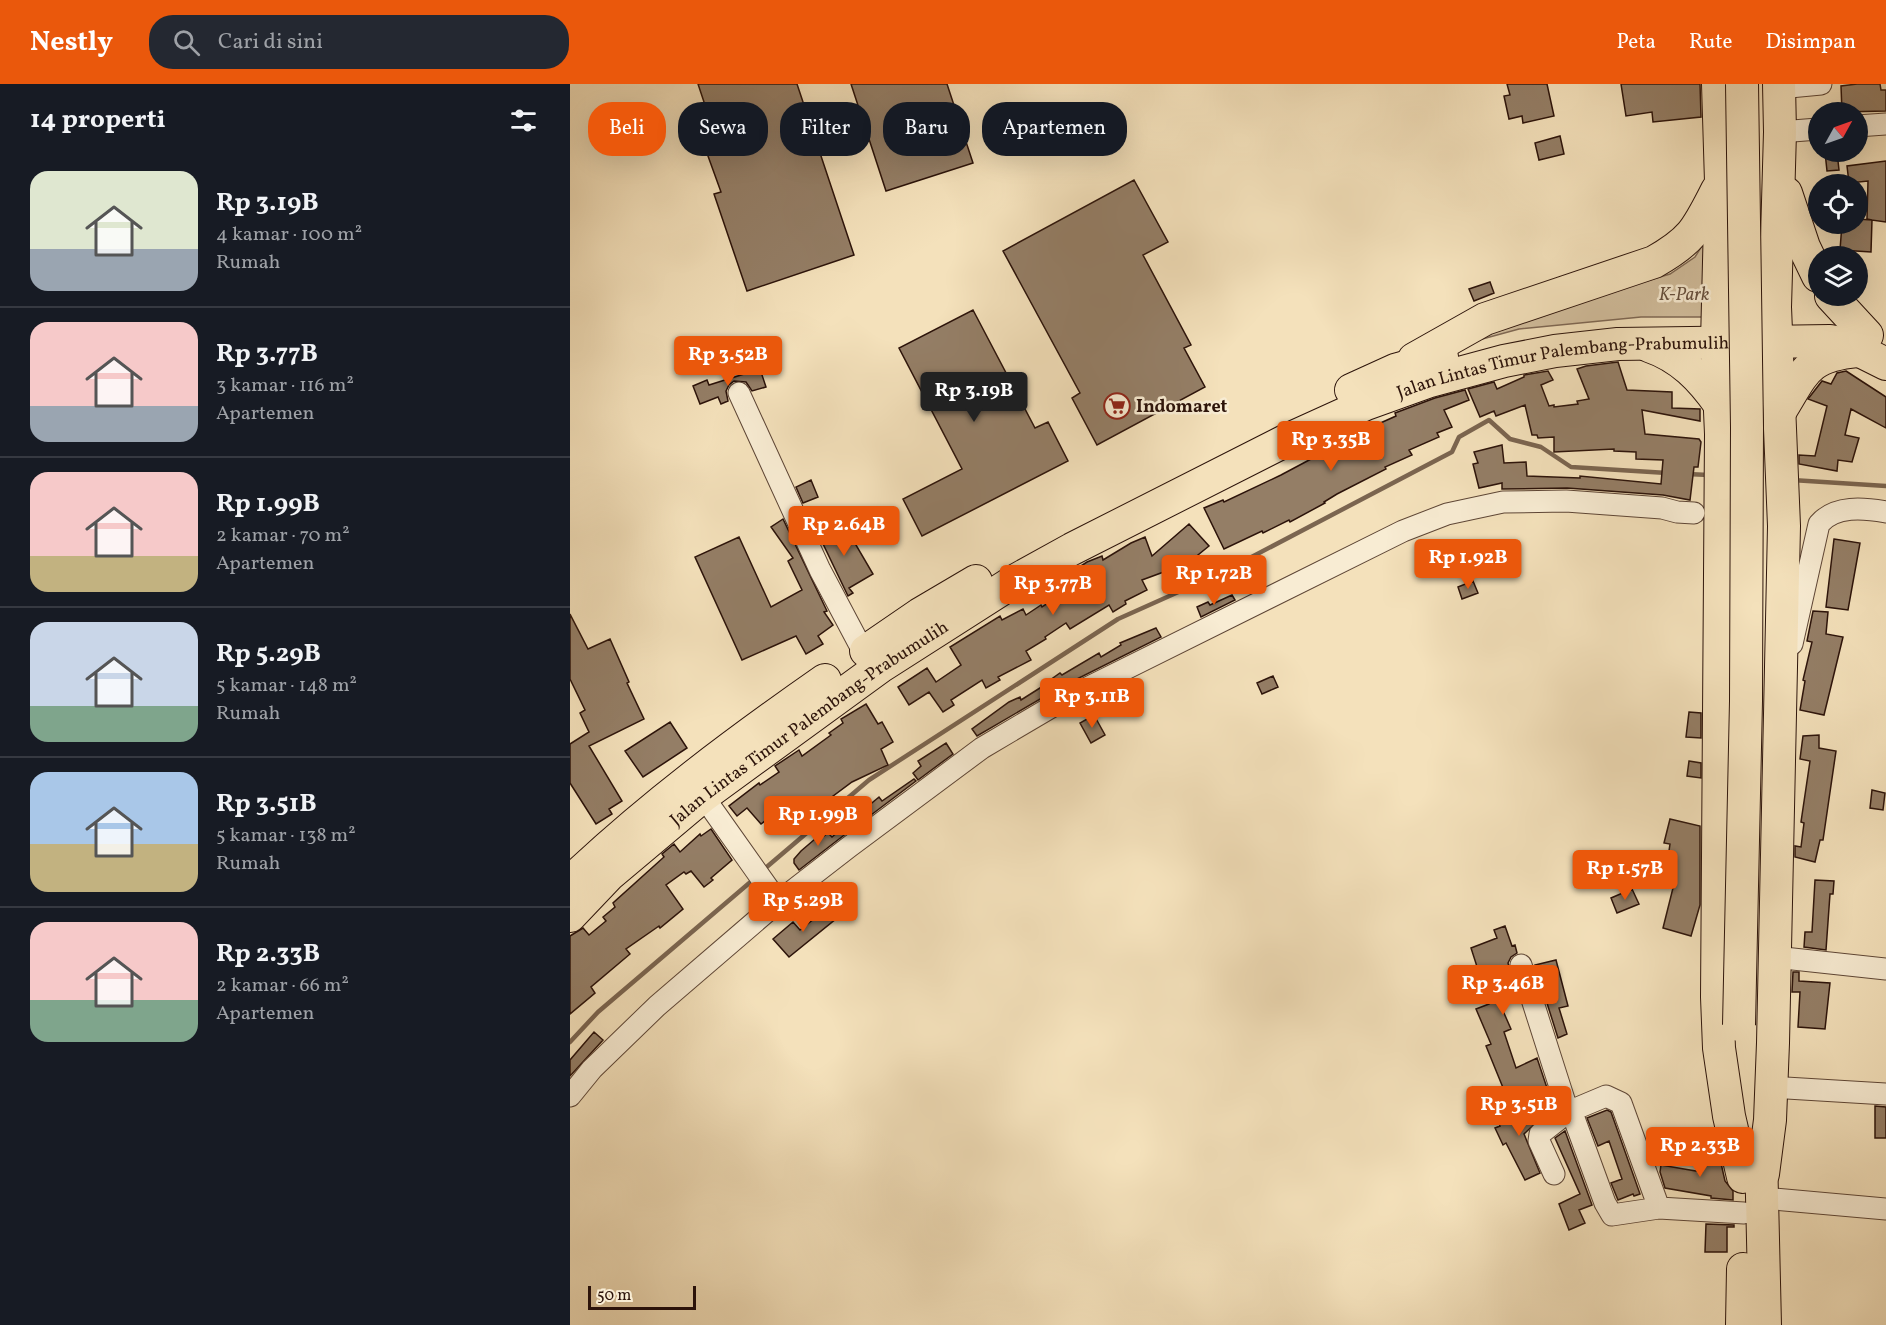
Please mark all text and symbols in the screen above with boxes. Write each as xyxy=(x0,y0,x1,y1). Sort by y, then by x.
search box xyxy=(149,15,569,69)
text: Nestly xyxy=(30,23,113,62)
icon: search xyxy=(170,26,203,59)
text: Cari di sini xyxy=(218,27,323,58)
text: Peta xyxy=(1617,28,1656,57)
text: Rute xyxy=(1689,28,1732,57)
text: Disimpan xyxy=(1765,28,1856,57)
text: 14 properti xyxy=(30,102,166,138)
chip: Beli xyxy=(588,102,666,156)
chip: Sewa xyxy=(678,102,768,156)
chip: Filter xyxy=(780,102,871,156)
chip: Baru xyxy=(883,102,970,156)
chip: Apartemen xyxy=(982,102,1127,156)
north arrow xyxy=(1808,102,1868,162)
map controls xyxy=(1808,102,1868,306)
icon: filters xyxy=(507,104,540,137)
button: locate xyxy=(1808,174,1868,234)
text: Rp 3.19B xyxy=(216,185,319,221)
icon: home xyxy=(78,195,150,267)
text: 4 kamar · 100 m² xyxy=(216,221,362,249)
button: layers xyxy=(1808,246,1868,306)
text: Rumah xyxy=(216,249,281,277)
park label: K-Park xyxy=(1659,283,1709,308)
street label: Jalan Lintas Timur Palembang-Prabumulih xyxy=(1394,331,1730,406)
text: Rp 3.77B xyxy=(216,336,318,372)
pin: Rp 3.52B xyxy=(666,336,790,387)
text: Rp 3.52B xyxy=(688,341,768,369)
icon: home xyxy=(78,346,150,418)
text: 3 kamar · 116 m² xyxy=(216,372,354,400)
pin: Rp 3.19B xyxy=(912,372,1036,423)
text: Rp 3.19B xyxy=(934,377,1014,405)
supermarket icon: Indomaret xyxy=(1102,391,1132,421)
place label: Indomaret xyxy=(1136,395,1228,420)
text: Apartemen xyxy=(216,400,315,428)
pin: Rp 3.35B xyxy=(1269,421,1393,472)
text: Rp 3.35B xyxy=(1291,426,1371,454)
text: Rp 1.99B xyxy=(216,486,320,522)
icon: home xyxy=(78,496,150,568)
pin: Rp 2.64B xyxy=(782,506,906,557)
text: Rp 2.64B xyxy=(803,511,885,539)
text: 2 kamar · 70 m² xyxy=(216,522,350,550)
pin: Rp 1.92B xyxy=(1406,539,1530,590)
text: Rp 1.92B xyxy=(1428,544,1508,572)
text: Apartemen xyxy=(216,550,315,578)
pin: Rp 1.72B xyxy=(1152,555,1276,606)
text: Rp 1.72B xyxy=(1176,560,1252,588)
pin: Rp 3.77B xyxy=(991,565,1115,616)
text: Rp 3.77B xyxy=(1014,570,1092,598)
street label: Jalan Lintas Timur Palembang-Prabumulih xyxy=(665,615,954,833)
text: Rp 5.29B xyxy=(216,636,321,672)
icon: home xyxy=(78,646,150,718)
text: 5 kamar · 148 m² xyxy=(216,672,357,700)
pin: Rp 3.11B xyxy=(1030,678,1154,729)
text: Rp 3.11B xyxy=(1054,683,1130,711)
text: Rumah xyxy=(216,700,281,728)
text: Rp 3.51B xyxy=(216,786,317,822)
icon: home xyxy=(78,796,150,868)
pin: Rp 1.99B xyxy=(756,796,880,847)
text: Rp 1.99B xyxy=(778,801,858,829)
text: 5 kamar · 138 m² xyxy=(216,822,356,850)
text: Rumah xyxy=(216,850,281,878)
pin: Rp 1.57B xyxy=(1563,850,1687,901)
text: Rp 1.57B xyxy=(1587,855,1663,883)
pin: Rp 5.29B xyxy=(741,882,865,933)
text: Rp 5.29B xyxy=(763,887,843,915)
text: Rp 2.33B xyxy=(216,936,320,972)
icon: home xyxy=(78,946,150,1018)
pin: Rp 3.46B xyxy=(1441,965,1565,1016)
text: Rp 3.46B xyxy=(1462,970,1544,998)
text: 2 kamar · 66 m² xyxy=(216,972,349,1000)
text: Apartemen xyxy=(216,1000,315,1028)
pin: Rp 3.51B xyxy=(1457,1086,1581,1137)
text: Rp 3.51B xyxy=(1480,1091,1558,1119)
pin: Rp 2.33B xyxy=(1638,1127,1762,1178)
text: Rp 2.33B xyxy=(1660,1132,1740,1160)
scale bar xyxy=(588,1283,696,1310)
text: 50 m xyxy=(597,1285,631,1307)

